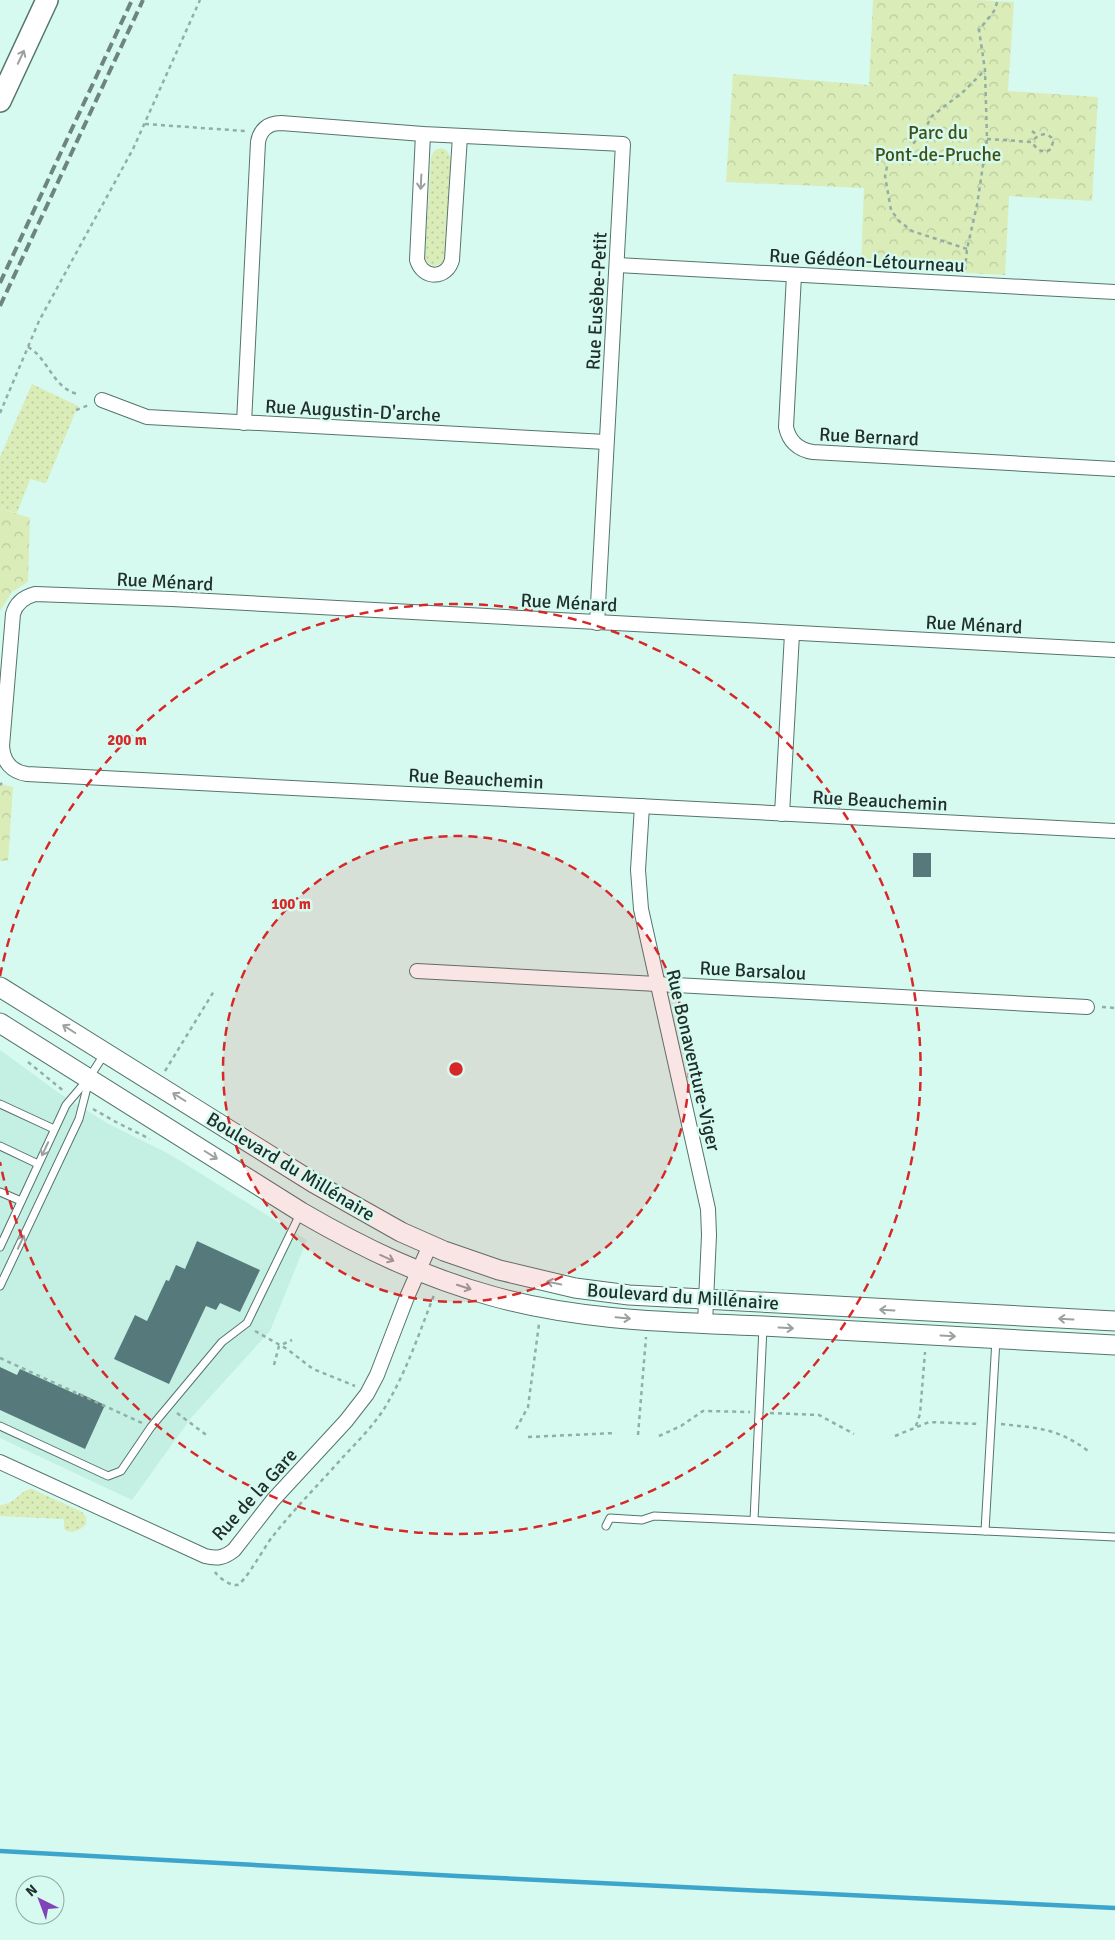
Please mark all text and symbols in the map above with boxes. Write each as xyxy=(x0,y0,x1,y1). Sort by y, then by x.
one-way arrow xyxy=(16,50,26,65)
park label: Parc du Pont-de-Pruche xyxy=(875,121,1001,167)
one-way arrow xyxy=(416,174,425,190)
street label: Rue Eusèbe-Petit xyxy=(581,231,613,371)
street label: Rue Gédéon-Létourneau xyxy=(769,244,965,278)
street label: Rue Augustin-D'arche xyxy=(265,394,441,428)
street label: Rue Bernard xyxy=(818,422,919,452)
street label: Rue Ménard xyxy=(116,567,214,597)
street label: Rue Ménard xyxy=(520,588,618,618)
street label: Rue Ménard xyxy=(925,610,1023,640)
text: 200 m xyxy=(107,731,147,749)
street label: Rue Beauchemin xyxy=(408,763,544,795)
street label: Rue Beauchemin xyxy=(812,785,948,817)
text: 100 m xyxy=(271,895,311,913)
street label: Rue Barsalou xyxy=(699,956,807,986)
street label: Rue Bonaventure-Viger xyxy=(660,967,726,1154)
one-way arrow xyxy=(63,1024,77,1034)
centre of rings xyxy=(447,1060,465,1078)
one-way arrow xyxy=(172,1092,186,1102)
street label: Boulevard du Millénaire xyxy=(202,1107,379,1227)
one-way arrow xyxy=(40,1141,50,1156)
one-way arrow xyxy=(203,1150,217,1160)
one-way arrow xyxy=(17,1235,26,1250)
one-way arrow xyxy=(379,1254,394,1264)
one-way arrow xyxy=(546,1278,562,1288)
street label: Boulevard du Millénaire xyxy=(586,1278,780,1316)
one-way arrow xyxy=(456,1283,472,1293)
one-way arrow xyxy=(879,1305,895,1314)
one-way arrow xyxy=(615,1314,631,1323)
one-way arrow xyxy=(1059,1314,1075,1323)
one-way arrow xyxy=(777,1323,793,1332)
one-way arrow xyxy=(940,1332,956,1341)
street label: Rue de la Gare xyxy=(207,1443,303,1546)
north arrow xyxy=(15,1875,65,1925)
text: N xyxy=(22,1881,41,1900)

